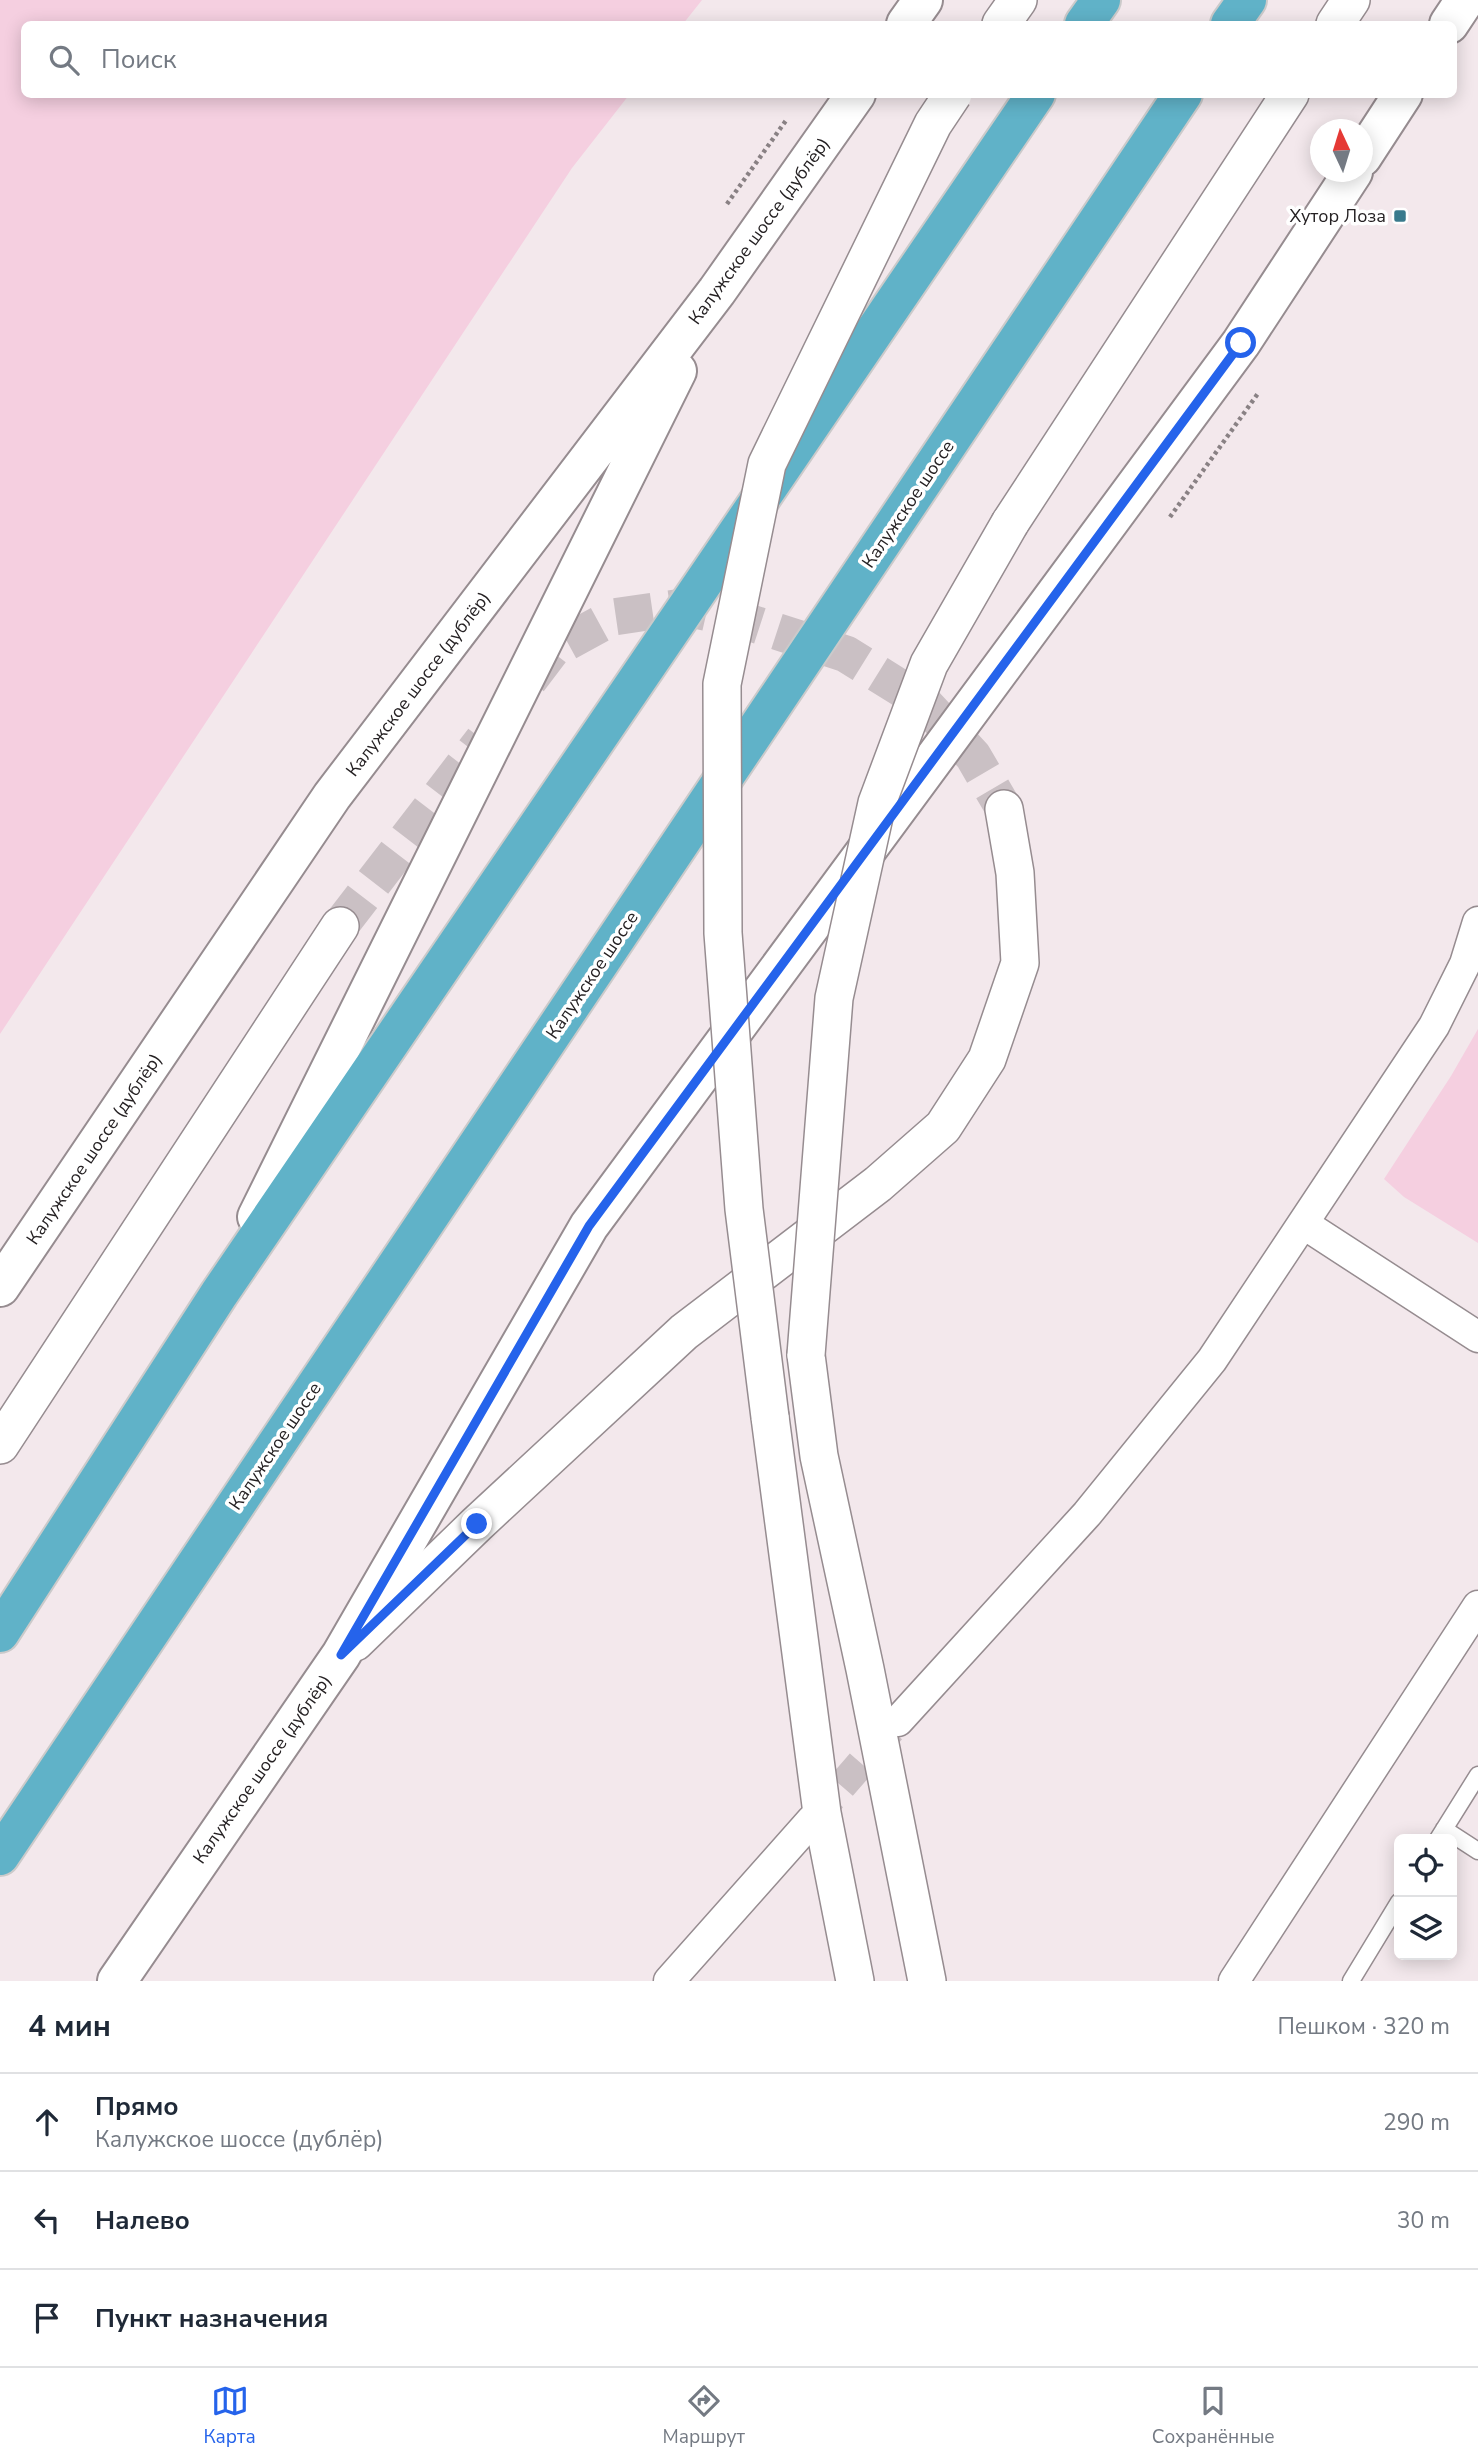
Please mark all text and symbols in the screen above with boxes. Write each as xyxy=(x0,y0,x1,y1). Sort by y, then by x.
search box xyxy=(21,21,1457,98)
icon: search xyxy=(45,41,83,79)
text: Поиск xyxy=(101,42,177,77)
north arrow xyxy=(1310,119,1373,182)
street label: Калужское шоссе (дублёр) xyxy=(683,133,835,329)
place label: Хутор Лоза xyxy=(1290,204,1386,228)
marker: Хутор Лоза xyxy=(1392,208,1408,224)
route start xyxy=(1225,327,1256,358)
street label: Калужское шоссе xyxy=(856,436,960,572)
street label: Калужское шоссе (дублёр) xyxy=(340,587,496,781)
street label: Калужское шоссе xyxy=(540,907,644,1043)
street label: Калужское шоссе (дублёр) xyxy=(21,1049,167,1249)
street label: Калужское шоссе xyxy=(223,1378,327,1514)
route end xyxy=(461,1508,492,1539)
street label: Калужское шоссе (дублёр) xyxy=(187,1670,337,1868)
map controls xyxy=(1394,1834,1457,1960)
button: locate xyxy=(1394,1834,1457,1897)
button: layers xyxy=(1394,1897,1457,1960)
text: 4 мин xyxy=(28,2006,111,2047)
text: Пешком · 320 m xyxy=(1277,2011,1450,2042)
text: Прямо xyxy=(95,2089,179,2124)
icon: ahead xyxy=(28,2103,66,2141)
text: 290 m xyxy=(1383,2107,1450,2138)
text: Калужское шоссе (дублёр) xyxy=(95,2124,383,2155)
icon: left xyxy=(28,2201,66,2239)
text: Налево xyxy=(95,2203,190,2238)
text: 30 m xyxy=(1397,2205,1450,2236)
icon: arrive xyxy=(28,2299,66,2337)
text: Пункт назначения xyxy=(95,2301,328,2336)
tab: Карта xyxy=(203,2382,256,2450)
tab: Маршрут xyxy=(663,2382,745,2450)
tab: Сохранённые xyxy=(1152,2382,1275,2450)

